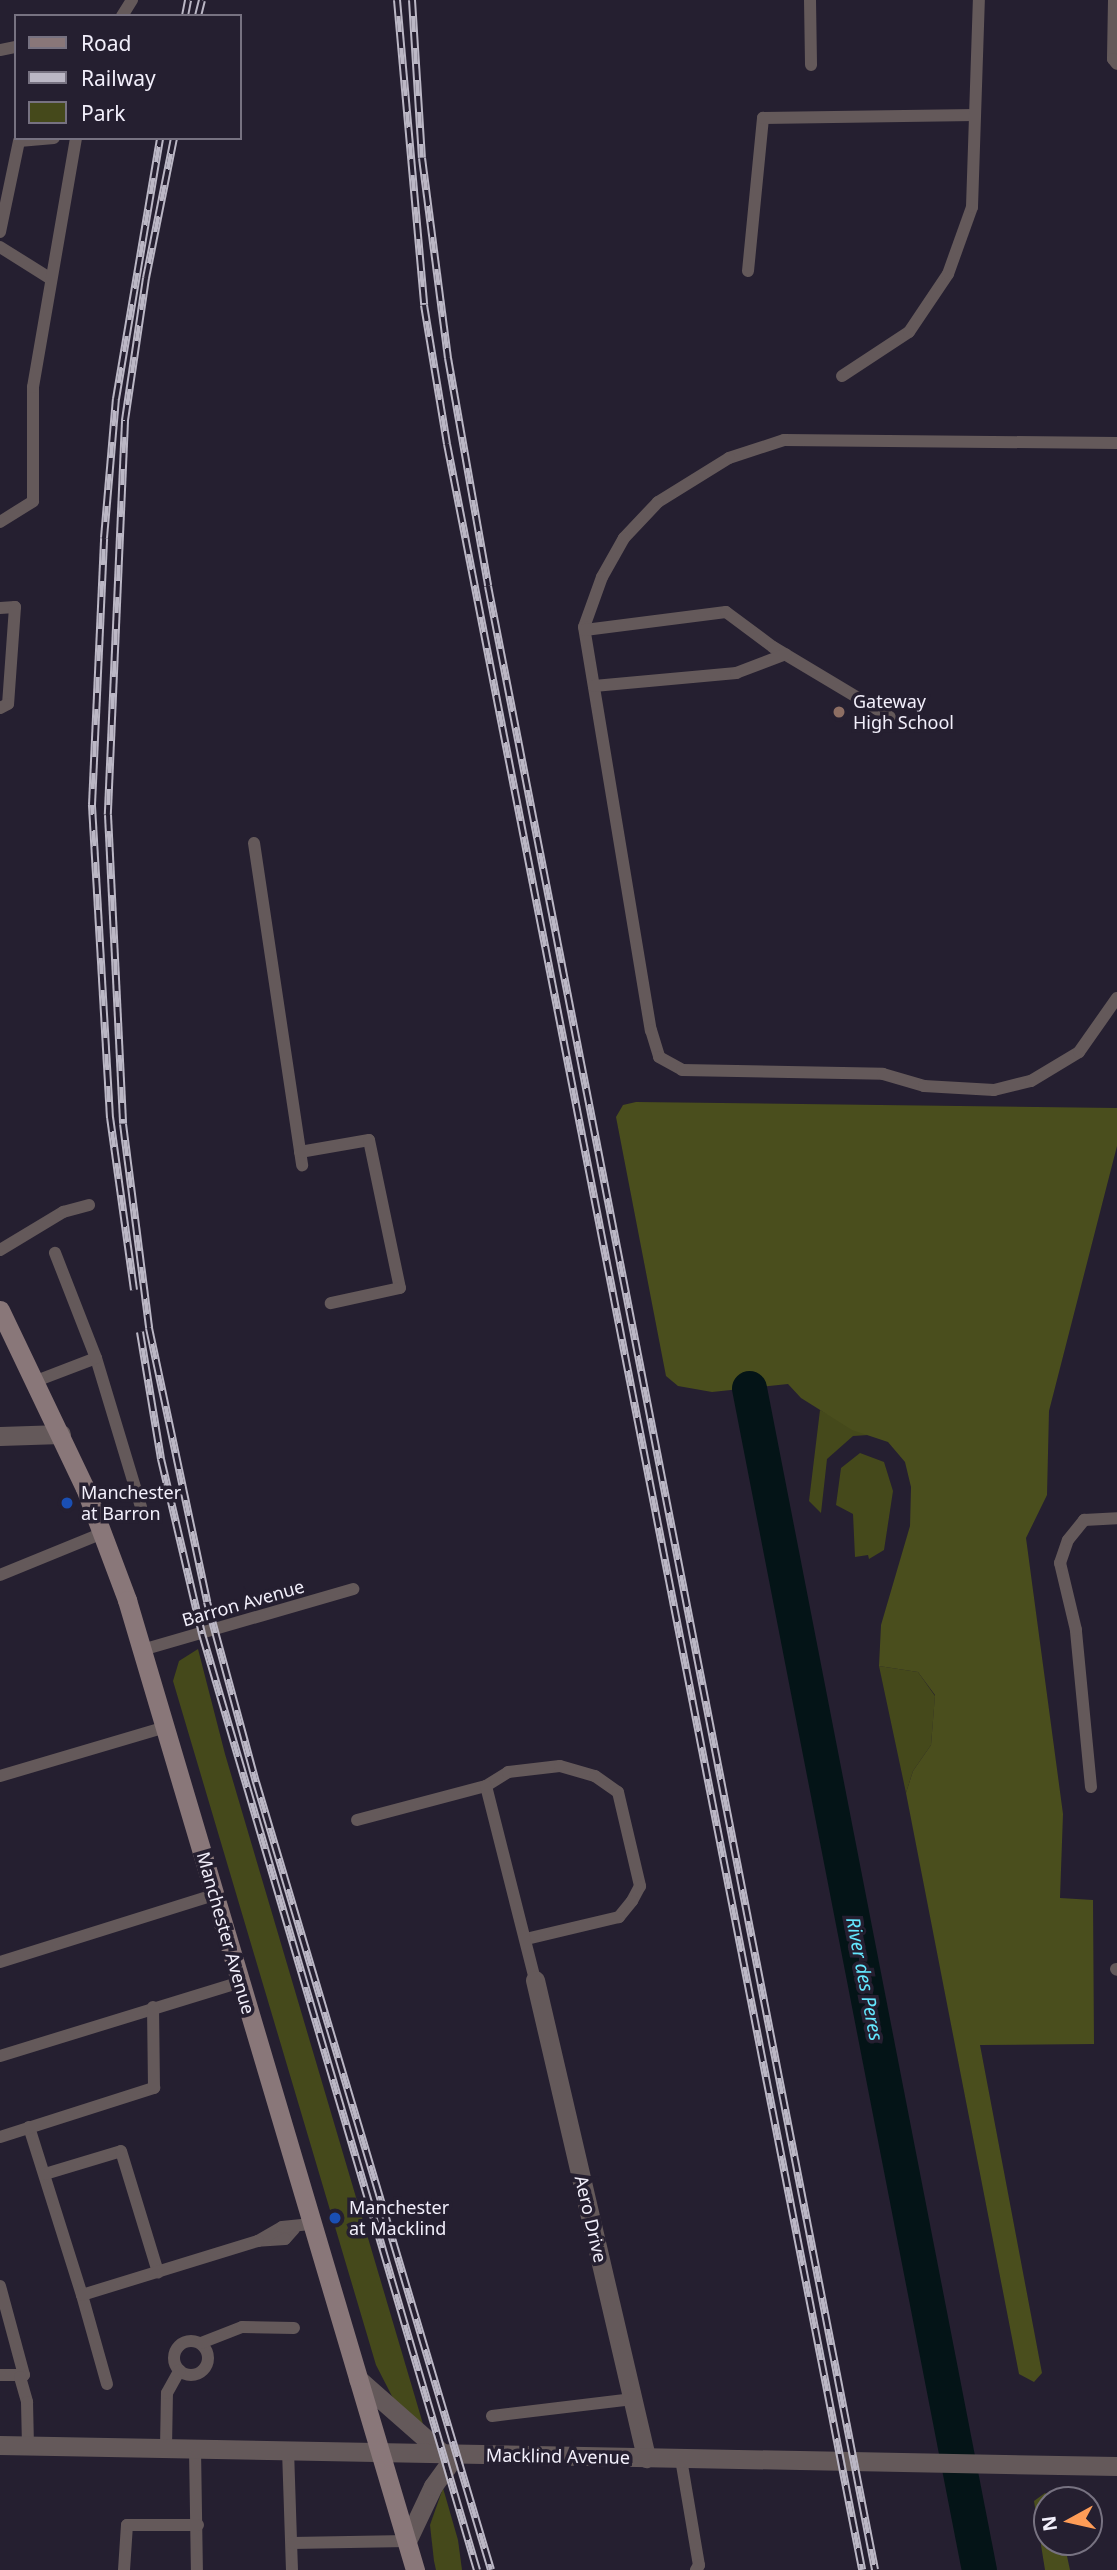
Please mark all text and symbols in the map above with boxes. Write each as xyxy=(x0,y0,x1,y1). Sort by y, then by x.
legend xyxy=(14,14,242,140)
text: Road xyxy=(81,29,131,57)
text: Railway xyxy=(81,64,156,92)
text: Park xyxy=(81,99,125,127)
place label: Gateway High School xyxy=(853,691,954,734)
marker: Gateway High School xyxy=(831,704,847,720)
place label: Manchester at Barron xyxy=(81,1482,181,1524)
marker: Manchester at Barron xyxy=(59,1495,75,1511)
street label: Barron Avenue xyxy=(179,1575,307,1631)
street label: Manchester Avenue xyxy=(192,1849,260,2017)
water label: River des Peres xyxy=(841,1915,887,2043)
street label: Aero Drive xyxy=(570,2173,612,2265)
place label: Manchester at Macklind xyxy=(349,2197,449,2240)
marker: Manchester at Macklind xyxy=(327,2210,343,2226)
street label: Macklind Avenue xyxy=(486,2444,630,2468)
north arrow xyxy=(1033,2486,1103,2556)
text: N xyxy=(1035,2514,1063,2533)

